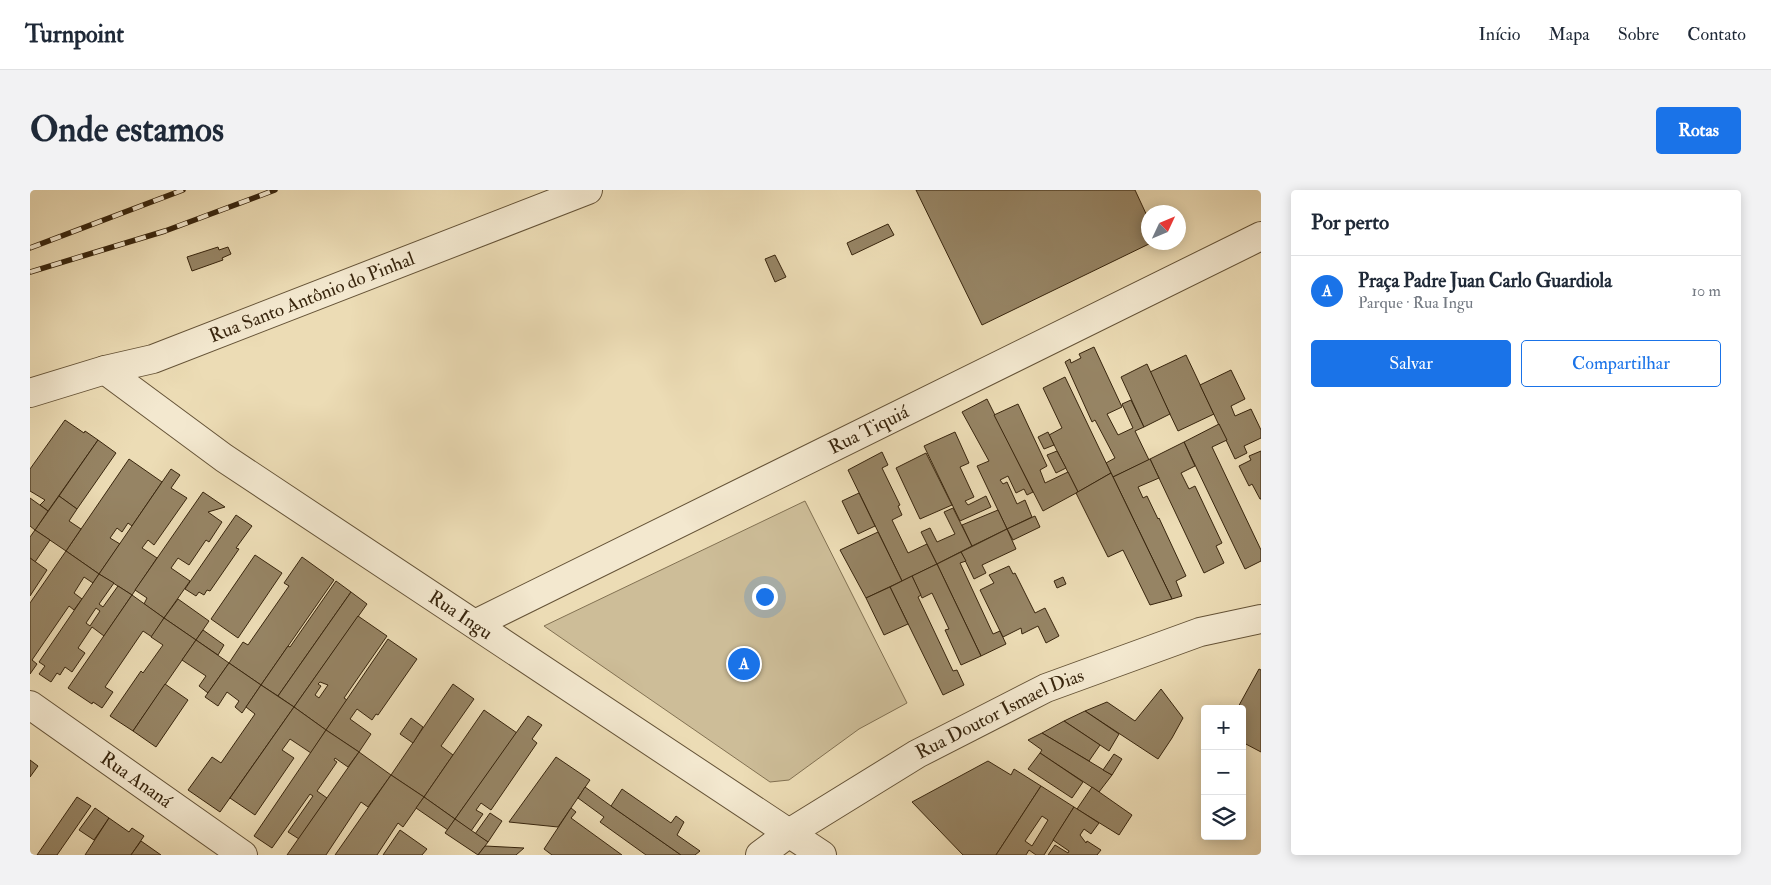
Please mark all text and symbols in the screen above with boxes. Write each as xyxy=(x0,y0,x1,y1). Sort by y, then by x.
text: Turnpoint xyxy=(25,19,124,50)
text: Início xyxy=(1479,23,1520,46)
text: Mapa xyxy=(1548,23,1590,46)
text: Sobre xyxy=(1618,23,1659,46)
text: Contato xyxy=(1687,23,1746,46)
button: Rotas xyxy=(1656,107,1741,154)
text: Onde estamos xyxy=(30,108,224,152)
north arrow xyxy=(1141,205,1186,250)
text: Por perto xyxy=(1311,209,1389,236)
street label: Rua Santo Antônio do Pinhal xyxy=(206,247,418,348)
text: Praça Padre Juan Carlo Guardiola xyxy=(1358,269,1612,293)
text: A xyxy=(1322,281,1332,301)
text: 10 m xyxy=(1691,281,1721,301)
text: Parque · Rua Ingu xyxy=(1358,293,1473,313)
button: Salvar xyxy=(1311,340,1511,387)
button: Compartilhar xyxy=(1521,340,1721,387)
street label: Rua Tiquiá xyxy=(825,400,913,460)
your location xyxy=(752,584,778,610)
street label: Rua Ingu xyxy=(424,585,497,645)
pin: A xyxy=(728,645,760,683)
street label: Rua Doutor Ismael Dias xyxy=(912,663,1087,765)
map controls xyxy=(1201,705,1246,840)
button: + xyxy=(1201,705,1246,750)
street label: Rua Ananá xyxy=(96,746,177,813)
button: − xyxy=(1201,750,1246,795)
button: layers xyxy=(1201,795,1246,840)

